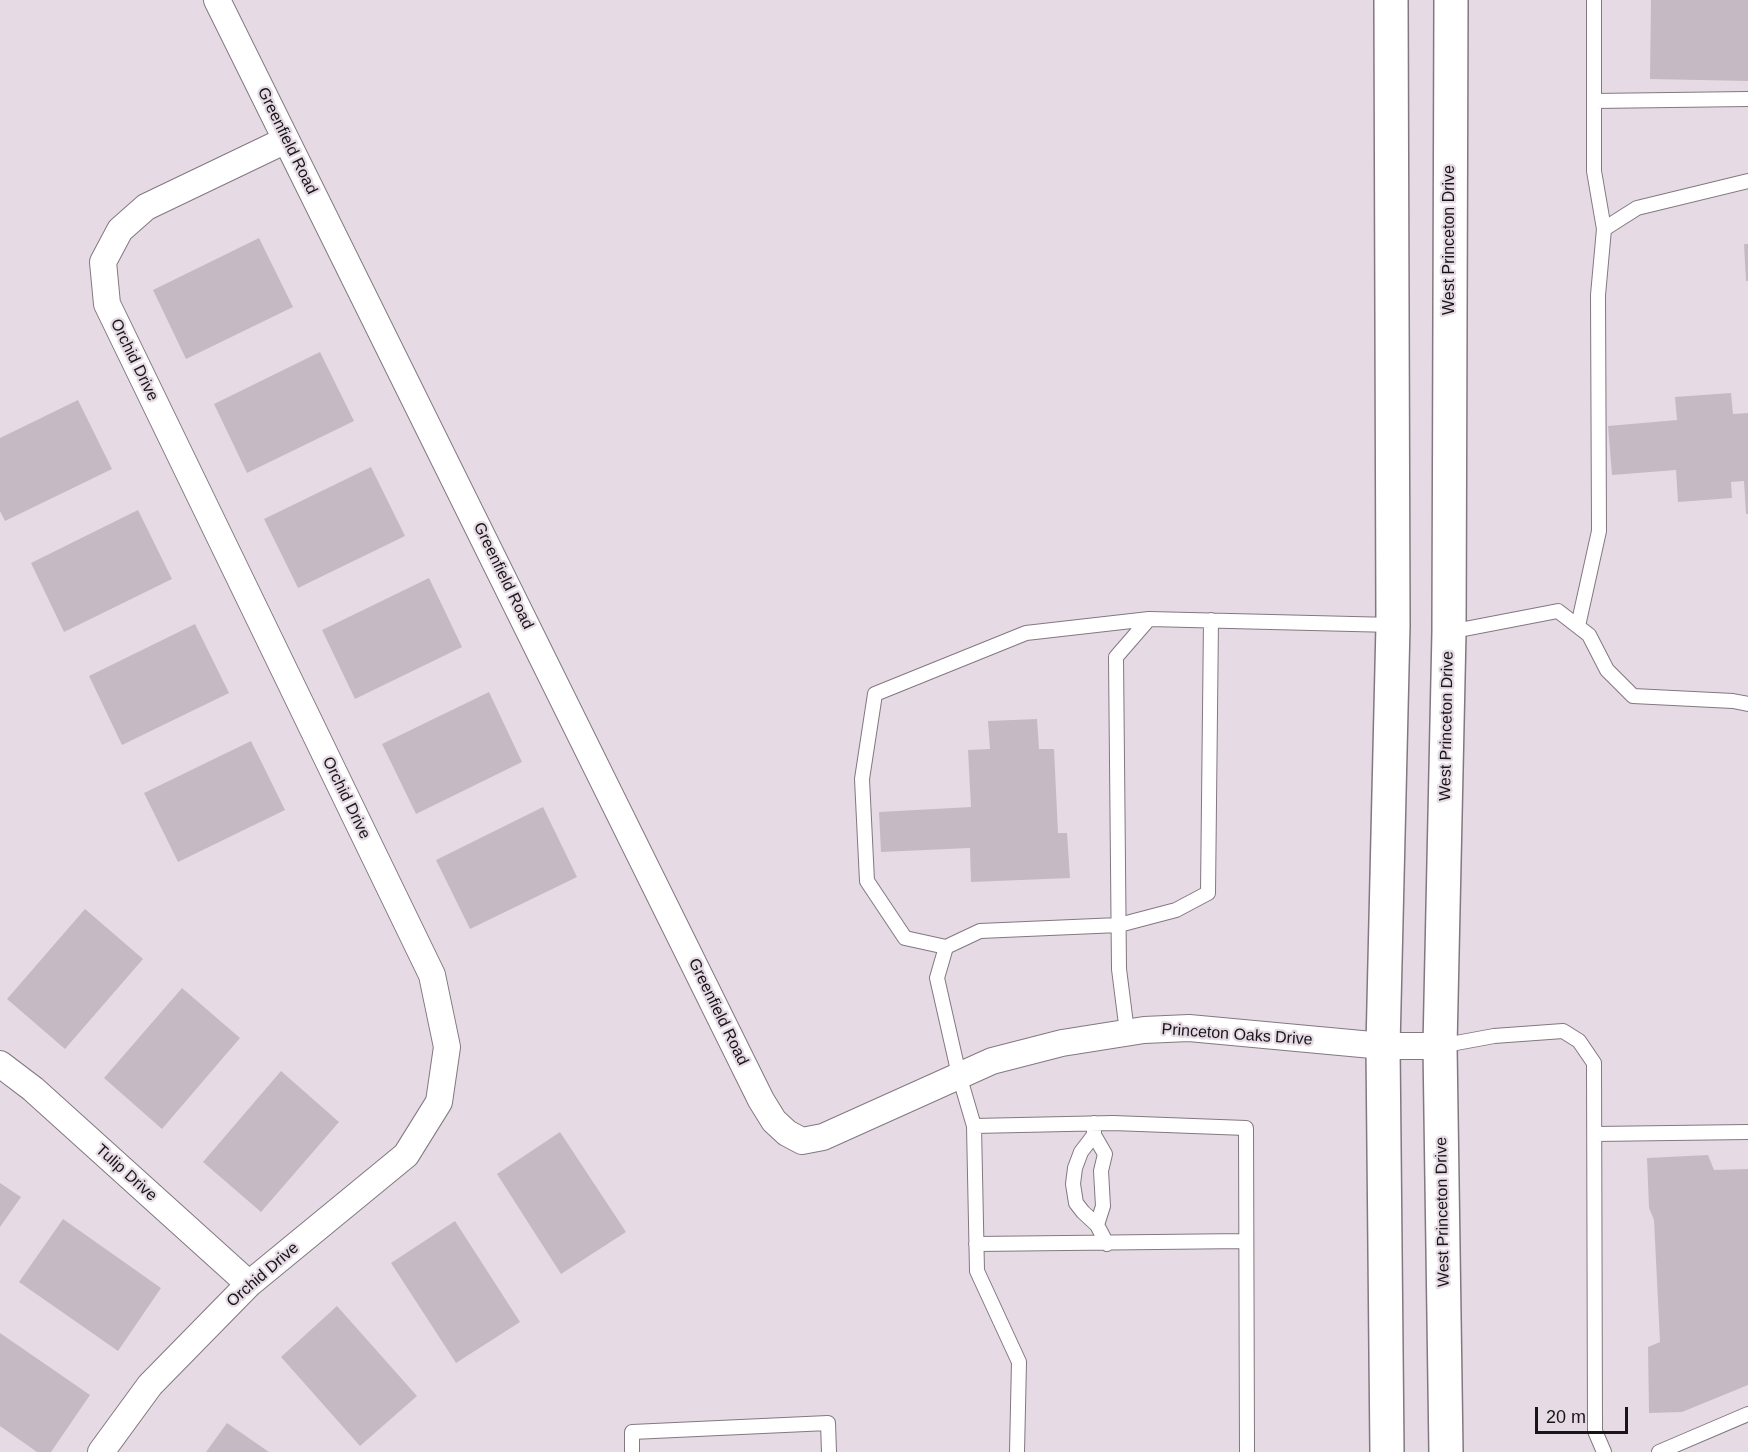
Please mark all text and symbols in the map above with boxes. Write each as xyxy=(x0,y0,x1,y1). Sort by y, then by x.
street label: Greenfield Road xyxy=(253,84,321,198)
street label: West Princeton Drive xyxy=(1440,165,1460,315)
street label: Orchid Drive xyxy=(106,316,162,404)
street label: Greenfield Road xyxy=(469,519,537,633)
street label: West Princeton Drive xyxy=(1436,651,1458,801)
street label: Orchid Drive xyxy=(318,754,374,842)
street label: Greenfield Road xyxy=(684,955,752,1069)
street label: Princeton Oaks Drive xyxy=(1161,1020,1313,1050)
street label: West Princeton Drive xyxy=(1432,1137,1454,1287)
street label: Tulip Drive xyxy=(91,1140,161,1206)
street label: Orchid Drive xyxy=(223,1239,303,1311)
scale bar xyxy=(1538,1395,1631,1433)
text: 20 m xyxy=(1546,1407,1586,1427)

